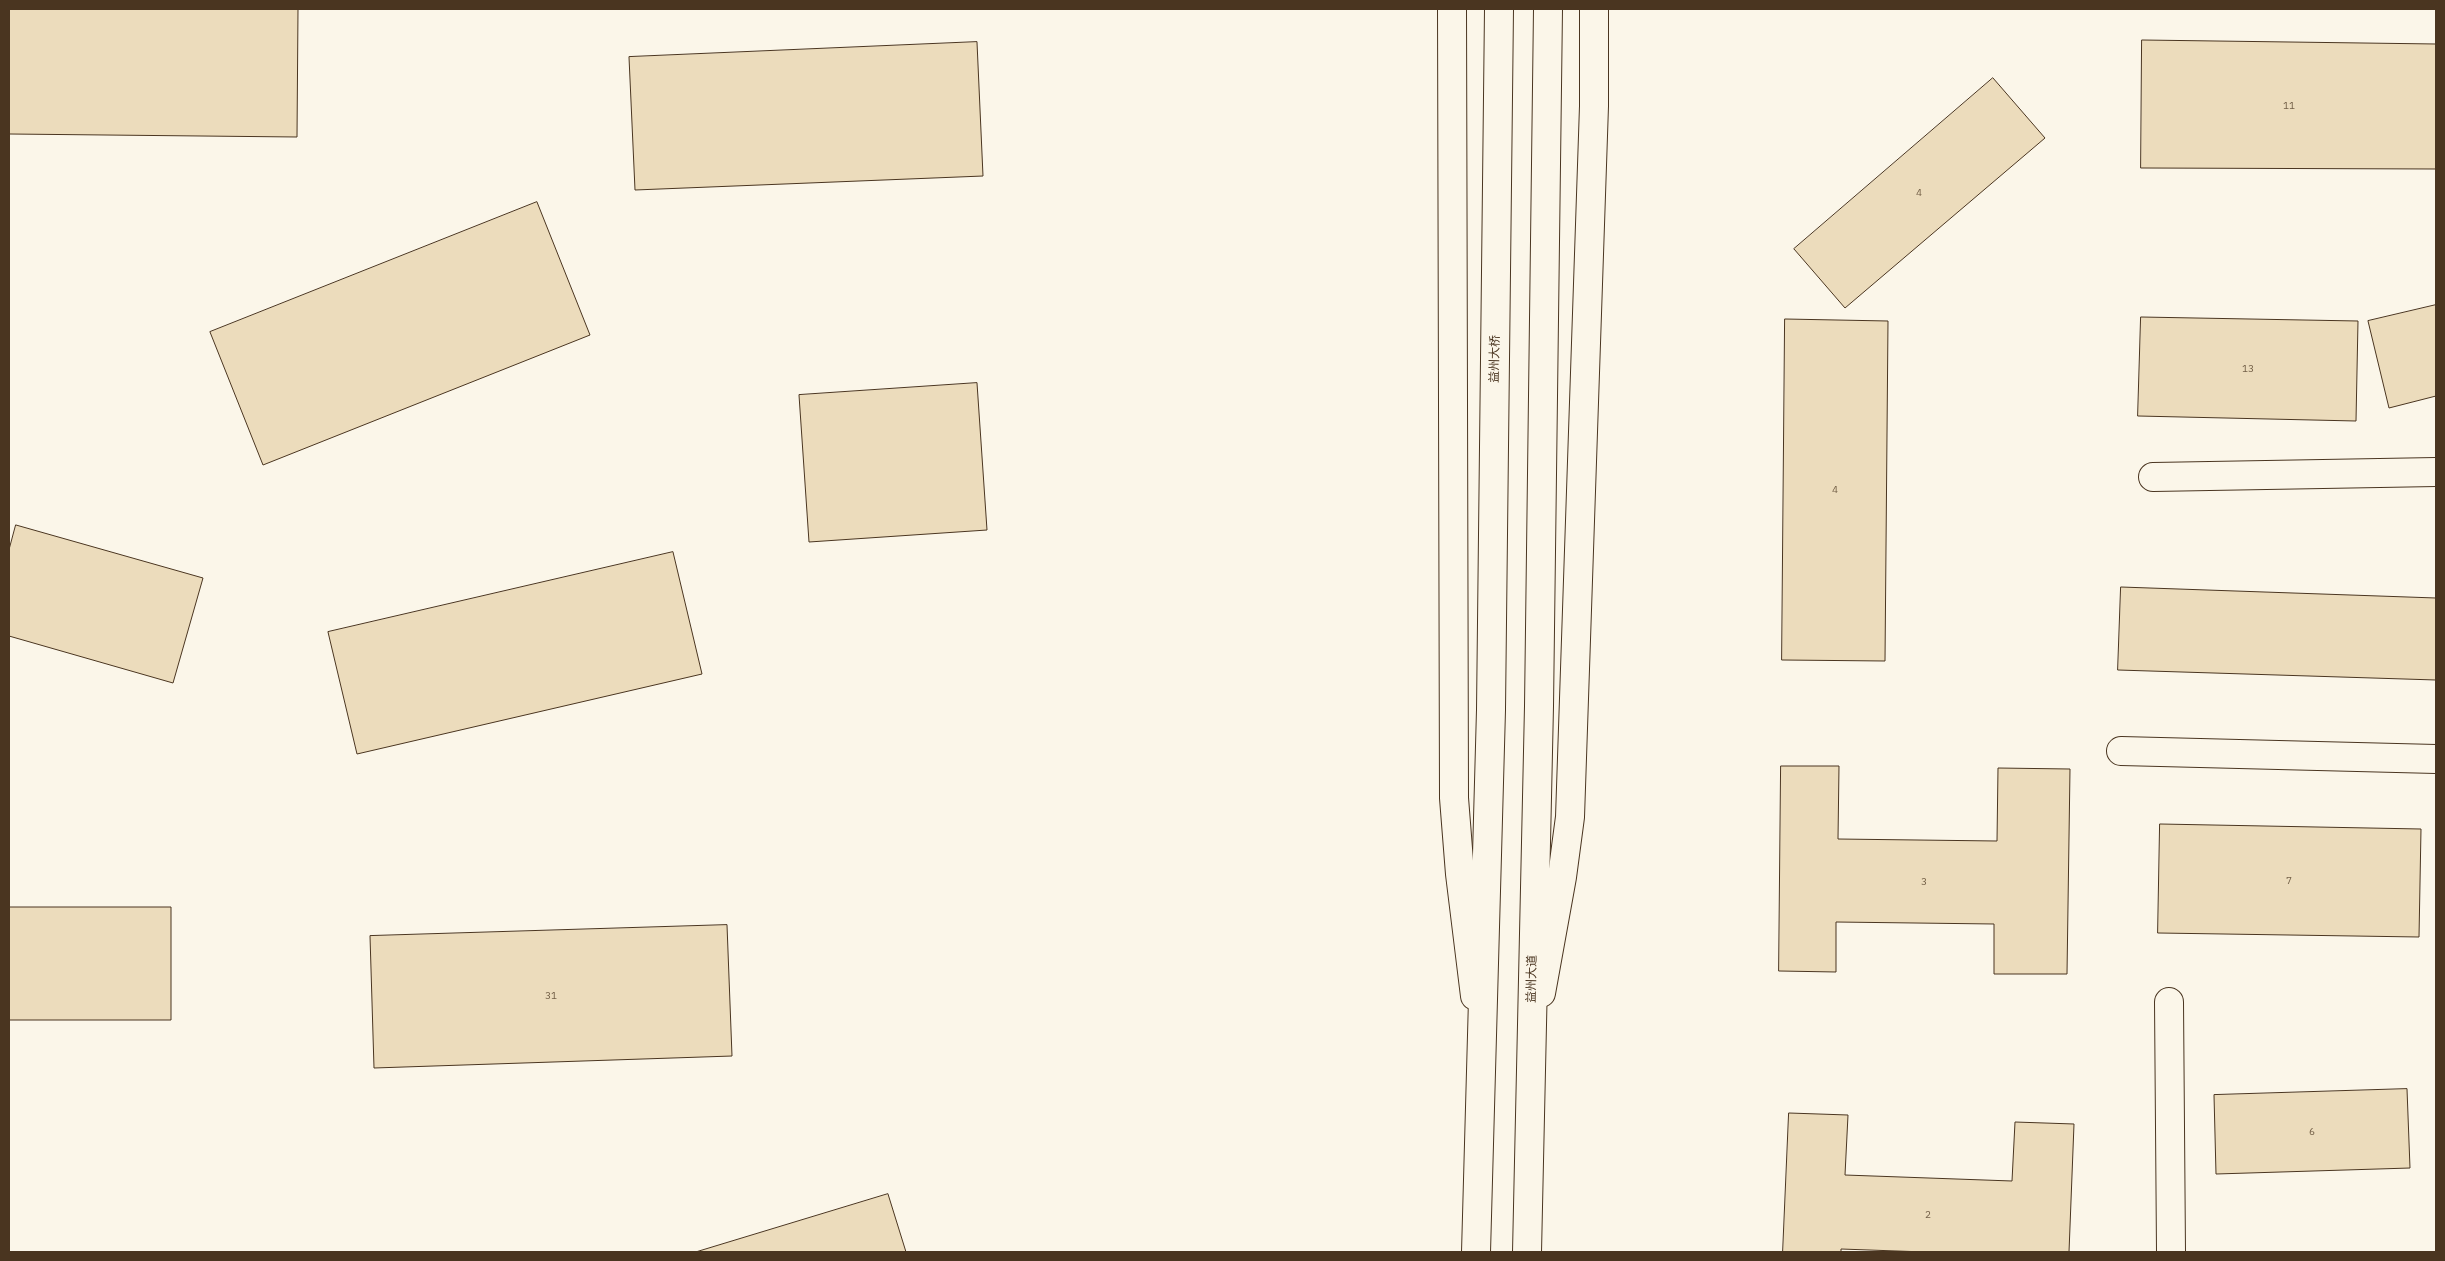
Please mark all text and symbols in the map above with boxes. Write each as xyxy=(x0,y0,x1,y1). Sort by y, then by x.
house number: 11 xyxy=(2283,100,2295,112)
house number: 4 xyxy=(1916,187,1922,199)
street label: 益州大桥 xyxy=(1487,335,1503,383)
house number: 13 xyxy=(2242,363,2254,375)
house number: 4 xyxy=(1832,484,1838,496)
house number: 7 xyxy=(2286,875,2292,887)
house number: 3 xyxy=(1921,876,1927,888)
street label: 益州大道 xyxy=(1524,955,1540,1003)
house number: 31 xyxy=(545,990,557,1002)
house number: 6 xyxy=(2309,1126,2315,1138)
house number: 2 xyxy=(1925,1209,1931,1221)

